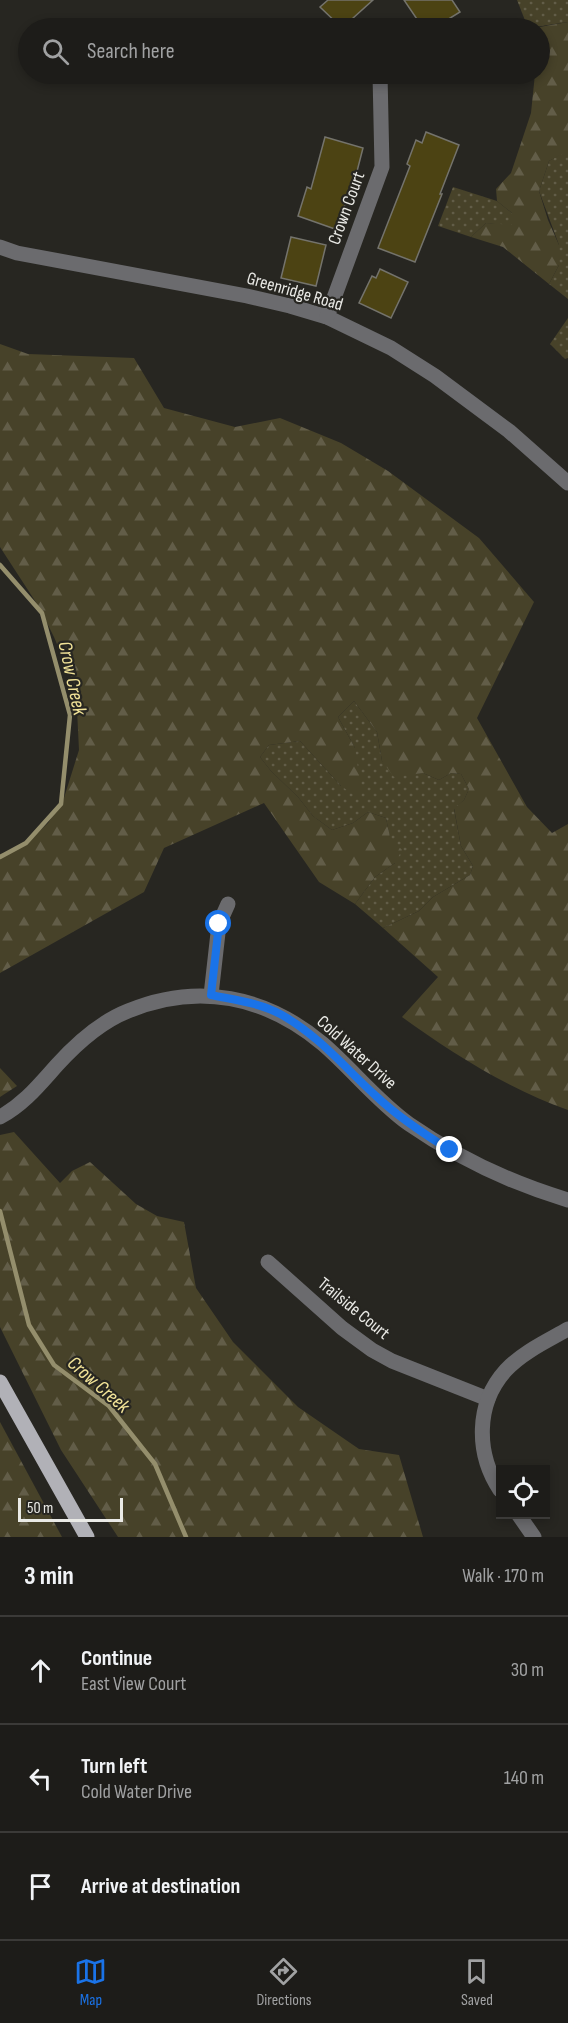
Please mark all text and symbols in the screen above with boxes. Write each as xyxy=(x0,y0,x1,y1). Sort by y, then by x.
search box xyxy=(18,18,550,84)
icon: search xyxy=(39,35,72,68)
text: Search here xyxy=(87,38,174,65)
street label: Crown Court xyxy=(324,168,370,247)
street label: Greenridge Road xyxy=(244,268,345,315)
water label: Crow Creek xyxy=(52,639,92,718)
route start xyxy=(205,910,231,936)
street label: Cold Water Drive xyxy=(312,1011,401,1094)
route end xyxy=(436,1136,462,1162)
street label: Trailside Court xyxy=(314,1273,394,1344)
water label: Crow Creek xyxy=(62,1351,135,1419)
map controls xyxy=(496,1465,550,1519)
button: locate xyxy=(496,1465,550,1519)
scale bar xyxy=(18,1495,123,1522)
text: 50 m xyxy=(27,1499,53,1518)
text: 3 min xyxy=(24,1561,74,1592)
text: Walk · 170 m xyxy=(462,1564,544,1588)
text: Continue xyxy=(81,1645,152,1672)
icon: ahead xyxy=(24,1654,57,1687)
text: 30 m xyxy=(511,1658,544,1682)
text: East View Court xyxy=(81,1672,186,1696)
text: Turn left xyxy=(81,1753,147,1780)
icon: left xyxy=(24,1762,57,1795)
text: 140 m xyxy=(504,1766,544,1790)
text: Cold Water Drive xyxy=(81,1780,192,1804)
icon: arrive xyxy=(24,1870,57,1903)
text: Arrive at destination xyxy=(81,1873,240,1900)
tab: Map xyxy=(74,1955,107,2010)
tab: Directions xyxy=(256,1955,311,2010)
tab: Saved xyxy=(460,1955,493,2010)

